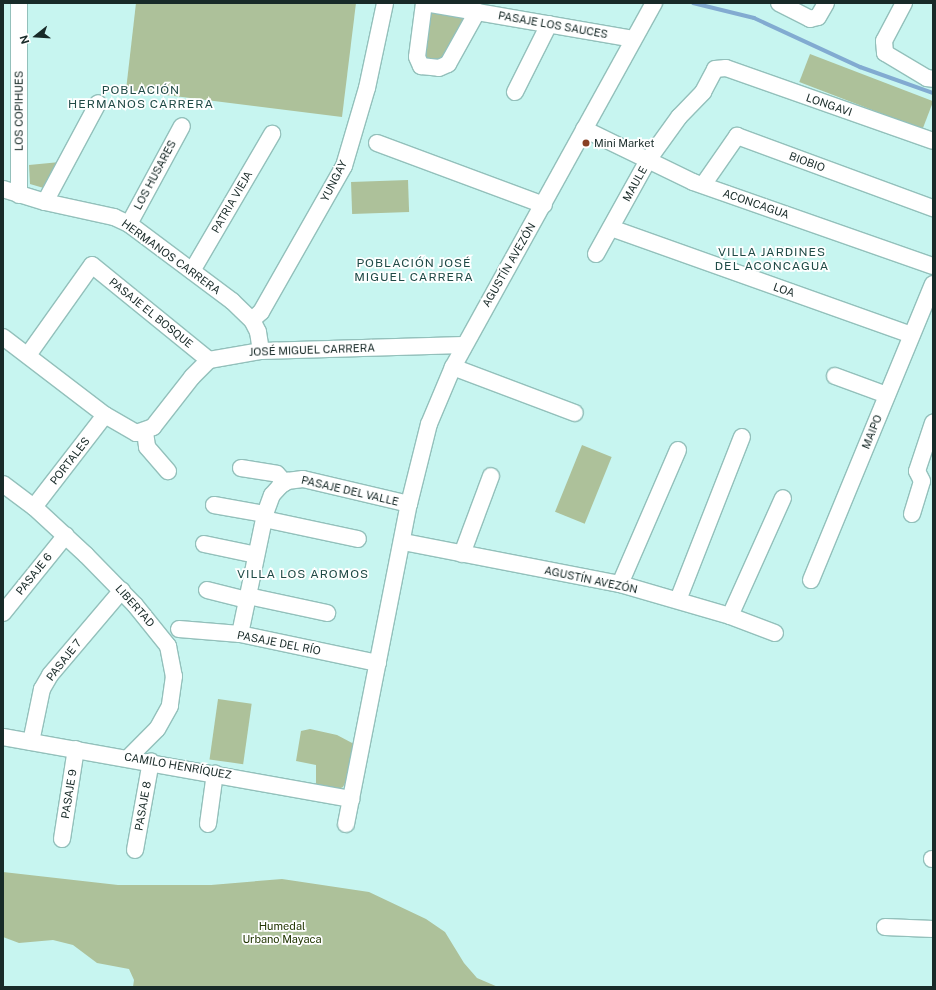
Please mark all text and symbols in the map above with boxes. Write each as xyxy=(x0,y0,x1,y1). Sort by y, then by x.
street label: PASAJE LOS SAUCES xyxy=(497,9,609,41)
north arrow xyxy=(16,16,56,56)
text: N xyxy=(18,34,32,45)
street label: LOS COPIHUES xyxy=(12,71,26,151)
district label: POBLACIÓN HERMANOS CARRERA xyxy=(68,84,214,112)
street label: LONGAVI xyxy=(804,91,854,119)
place label: Mini Market xyxy=(594,136,655,150)
street label: LOS HUSARES xyxy=(131,138,179,212)
marker: Mini Market xyxy=(581,138,591,148)
street label: BIOBIO xyxy=(787,149,827,175)
street label: YUNGAY xyxy=(318,158,350,204)
street label: MAULE xyxy=(620,164,650,204)
street label: PATRIA VIEJA xyxy=(209,168,255,236)
street label: ACONCAGUA xyxy=(721,186,791,222)
street label: HERMANOS CARRERA xyxy=(119,217,223,297)
street label: AGUSTÍN AVEZÓN xyxy=(479,221,539,309)
district label: VILLA JARDINES DEL ACONCAGUA xyxy=(715,246,829,274)
district label: POBLACIÓN JOSÉ MIGUEL CARRERA xyxy=(354,257,474,285)
street label: PASAJE EL BOSQUE xyxy=(106,275,196,351)
street label: LOA xyxy=(772,280,796,300)
street label: JOSÉ MIGUEL CARRERA xyxy=(249,341,375,359)
street label: MAIPO xyxy=(859,413,885,451)
street label: PORTALES xyxy=(47,435,93,487)
street label: PASAJE DEL VALLE xyxy=(300,473,400,509)
street label: PASAJE 6 xyxy=(13,551,55,597)
street label: AGUSTÍN AVEZÓN xyxy=(543,564,639,596)
district label: VILLA LOS AROMOS xyxy=(237,568,369,582)
street label: LIBERTAD xyxy=(113,582,157,630)
street label: PASAJE DEL RÍO xyxy=(236,628,322,658)
street label: PASAJE 7 xyxy=(44,636,84,684)
street label: CAMILO HENRÍQUEZ xyxy=(123,750,233,782)
street label: PASAJE 9 xyxy=(59,768,79,820)
street label: PASAJE 8 xyxy=(132,780,154,832)
park label: Humedal Urbano Mayaca xyxy=(242,920,322,946)

